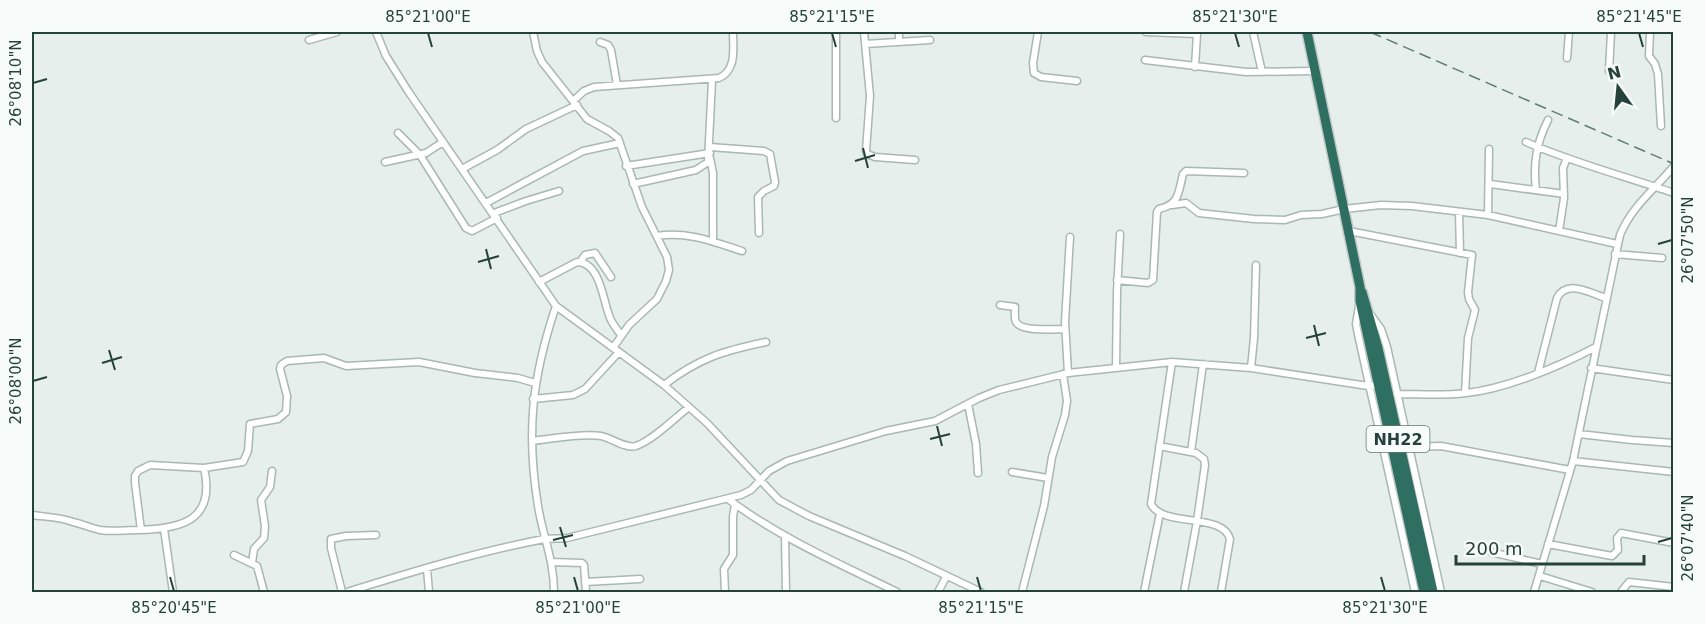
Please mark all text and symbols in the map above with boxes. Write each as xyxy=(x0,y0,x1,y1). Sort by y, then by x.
text: 85°21'00"E xyxy=(385,8,471,26)
text: 85°21'15"E xyxy=(789,8,875,26)
text: 85°21'30"E xyxy=(1192,8,1278,26)
text: 85°21'45"E xyxy=(1596,8,1682,26)
text: 26°08'10"N xyxy=(7,39,25,127)
north arrow xyxy=(1588,57,1648,117)
text: N xyxy=(1605,62,1623,84)
text: 26°07'50"N xyxy=(1679,196,1697,284)
text: 26°08'00"N xyxy=(7,337,25,425)
road number: NH22 xyxy=(1366,426,1430,452)
text: 26°07'40"N xyxy=(1679,494,1697,582)
scale bar xyxy=(1456,528,1644,566)
text: 200 m xyxy=(1465,538,1523,559)
text: 85°20'45"E xyxy=(131,599,217,617)
text: 85°21'00"E xyxy=(535,599,621,617)
text: 85°21'15"E xyxy=(938,599,1024,617)
text: 85°21'30"E xyxy=(1342,599,1428,617)

